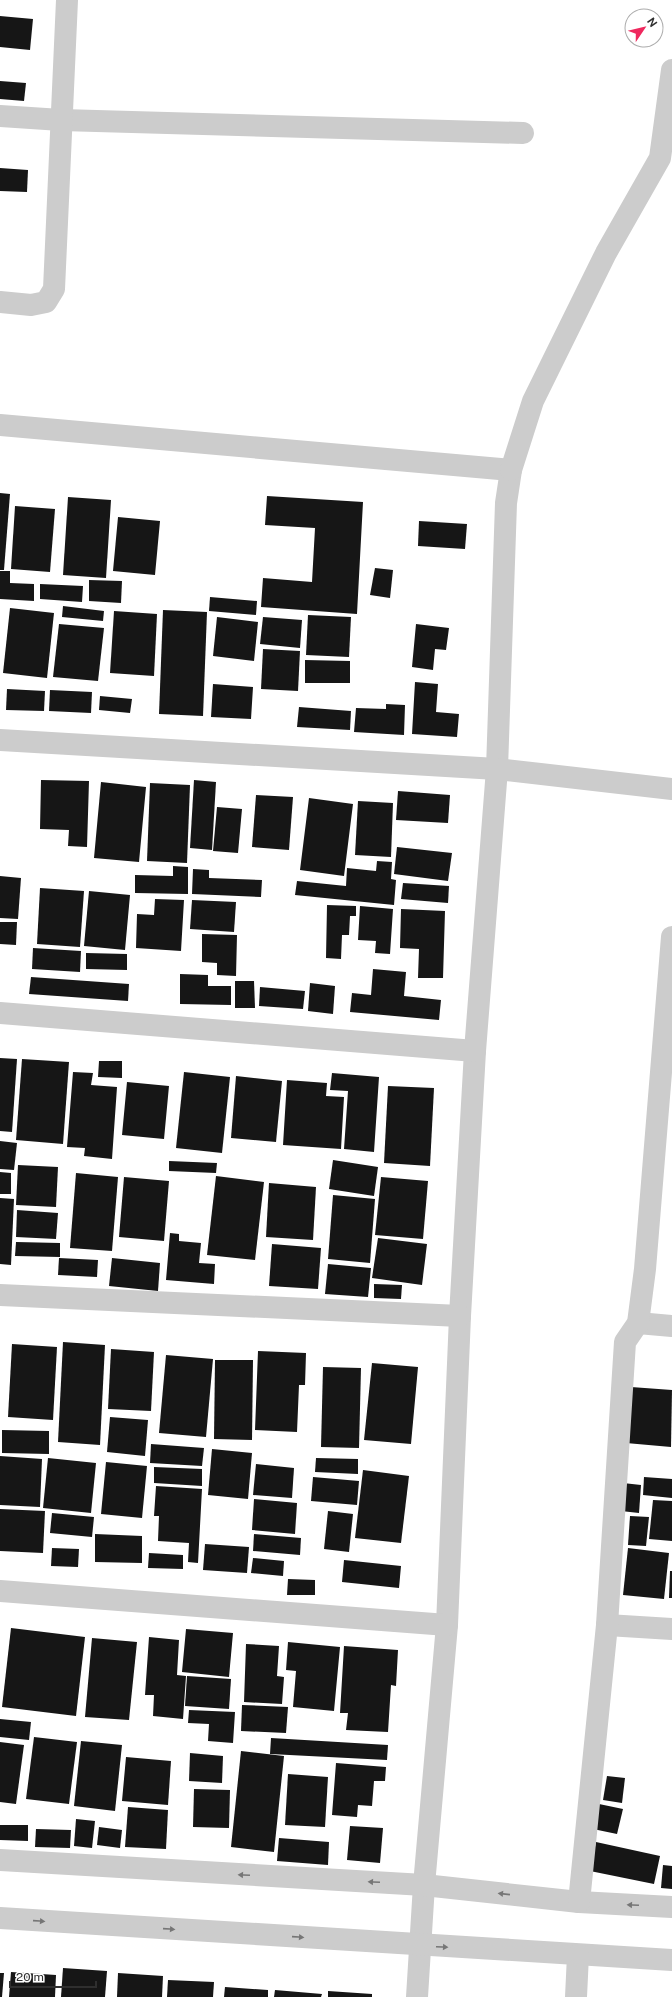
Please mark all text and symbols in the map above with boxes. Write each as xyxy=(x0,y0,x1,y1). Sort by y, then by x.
north arrow xyxy=(624,8,664,48)
text: N xyxy=(645,15,660,29)
one-way arrow xyxy=(238,1871,250,1878)
one-way arrow xyxy=(368,1879,380,1886)
one-way arrow xyxy=(498,1891,510,1897)
one-way arrow xyxy=(627,1902,639,1909)
one-way arrow xyxy=(33,1917,45,1924)
one-way arrow xyxy=(163,1926,175,1933)
one-way arrow xyxy=(292,1934,304,1941)
one-way arrow xyxy=(436,1943,448,1950)
scale bar xyxy=(10,1963,96,1989)
text: 20 m xyxy=(16,1970,44,1984)

